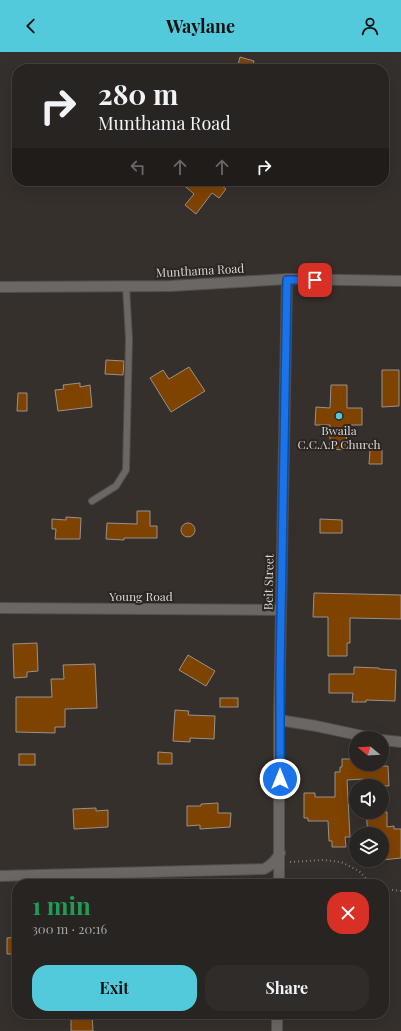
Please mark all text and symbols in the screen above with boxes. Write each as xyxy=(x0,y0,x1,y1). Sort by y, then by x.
text: Waylane xyxy=(166,14,235,38)
icon: back xyxy=(20,15,42,37)
icon: person xyxy=(359,15,381,37)
text: 280 m xyxy=(98,75,178,112)
icon: right xyxy=(32,80,84,132)
text: Munthama Road xyxy=(98,111,231,135)
icon: left xyxy=(127,156,149,178)
icon: ahead xyxy=(169,156,191,178)
icon: ahead xyxy=(211,156,233,178)
icon: right xyxy=(253,156,275,178)
street label: Munthama Road xyxy=(155,260,245,280)
pin xyxy=(298,263,332,297)
icon: arrive xyxy=(304,269,326,291)
marker: Bwaila C.C.A.P Church xyxy=(334,411,344,421)
place label: Bwaila C.C.A.P Church xyxy=(297,422,381,452)
street label: Beit Street xyxy=(260,553,277,610)
street label: Young Road xyxy=(108,588,173,604)
north arrow xyxy=(349,731,389,771)
map controls xyxy=(349,731,389,867)
position arrow xyxy=(259,758,301,800)
button: sound xyxy=(349,779,389,819)
button: layers xyxy=(349,827,389,867)
text: 1 min xyxy=(32,889,91,921)
button: close xyxy=(327,892,369,934)
text: 300 m · 20:16 xyxy=(32,920,107,937)
button: Exit xyxy=(32,965,197,1011)
button: Share xyxy=(205,965,369,1011)

